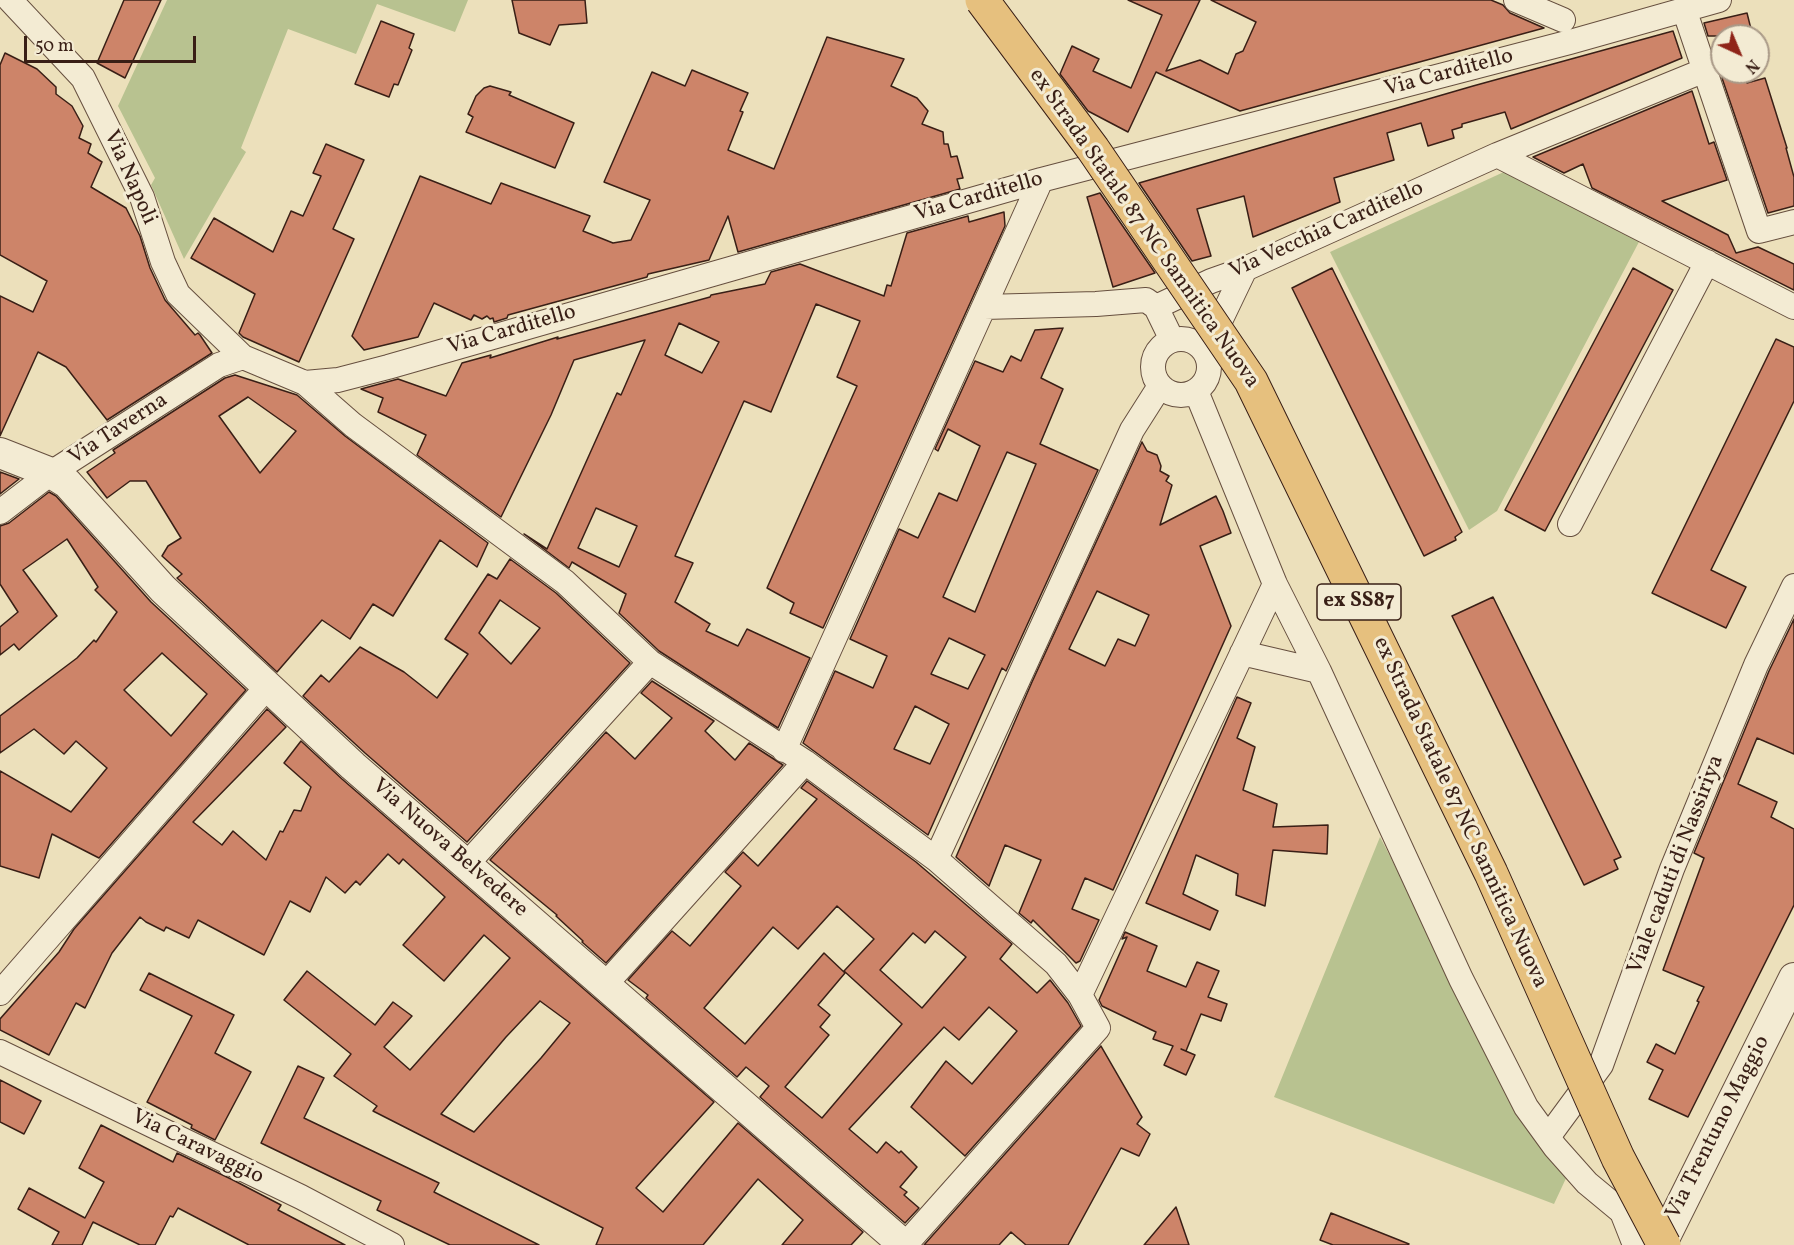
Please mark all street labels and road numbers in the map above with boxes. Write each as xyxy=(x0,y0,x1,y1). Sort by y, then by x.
street label: Via Carditello xyxy=(1382,44,1516,104)
street label: ex Strada Statale 87 NC Sannitica Nuova xyxy=(1022,64,1264,394)
street label: Via Napoli xyxy=(96,127,162,229)
street label: Via Carditello xyxy=(912,167,1046,229)
street label: Via Vecchia Carditello xyxy=(1226,176,1428,286)
street label: Via Carditello xyxy=(445,300,579,362)
street label: Via Taverna xyxy=(64,388,174,472)
road number: ex SS87 xyxy=(1317,584,1401,620)
street label: ex Strada Statale 87 NC Sannitica Nuova xyxy=(1366,633,1552,993)
street label: Viale caduti di Nassiriya xyxy=(1623,752,1731,978)
street label: Via Nuova Belvedere xyxy=(366,774,532,924)
street label: Via Trentuno Maggio xyxy=(1661,1032,1777,1224)
street label: Via Caravaggio xyxy=(126,1105,268,1191)

